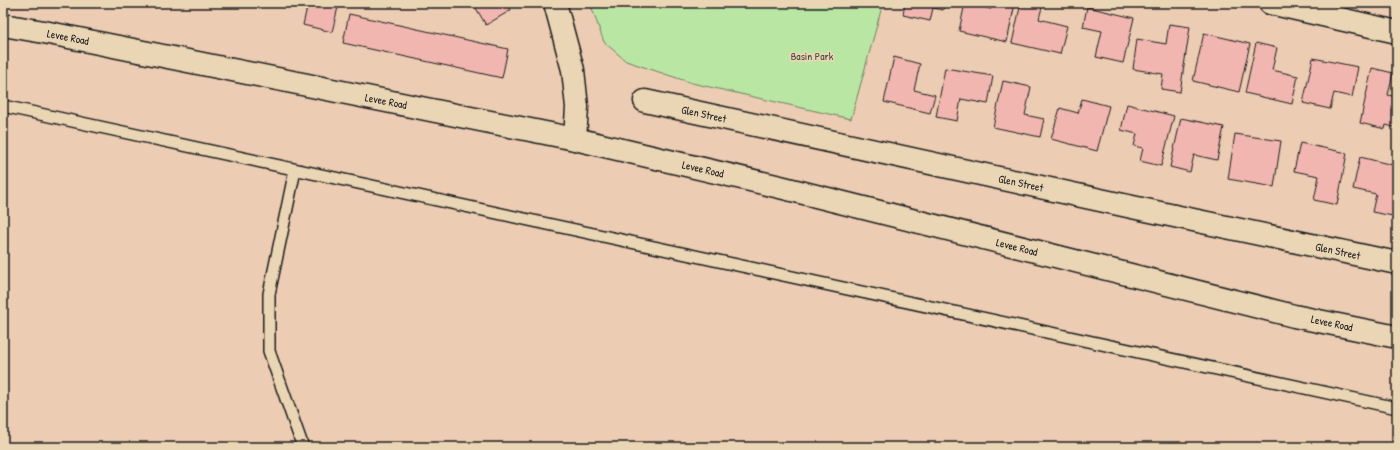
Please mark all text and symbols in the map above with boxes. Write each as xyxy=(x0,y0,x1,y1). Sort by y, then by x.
street label: Levee Road xyxy=(46,26,91,48)
park label: Basin Park xyxy=(791,49,834,63)
street label: Levee Road xyxy=(364,90,409,112)
street label: Glen Street xyxy=(680,102,728,126)
street label: Levee Road xyxy=(681,157,726,181)
street label: Glen Street xyxy=(997,171,1045,195)
street label: Levee Road xyxy=(995,235,1040,259)
street label: Glen Street xyxy=(1314,239,1362,263)
street label: Levee Road xyxy=(1310,312,1355,334)

